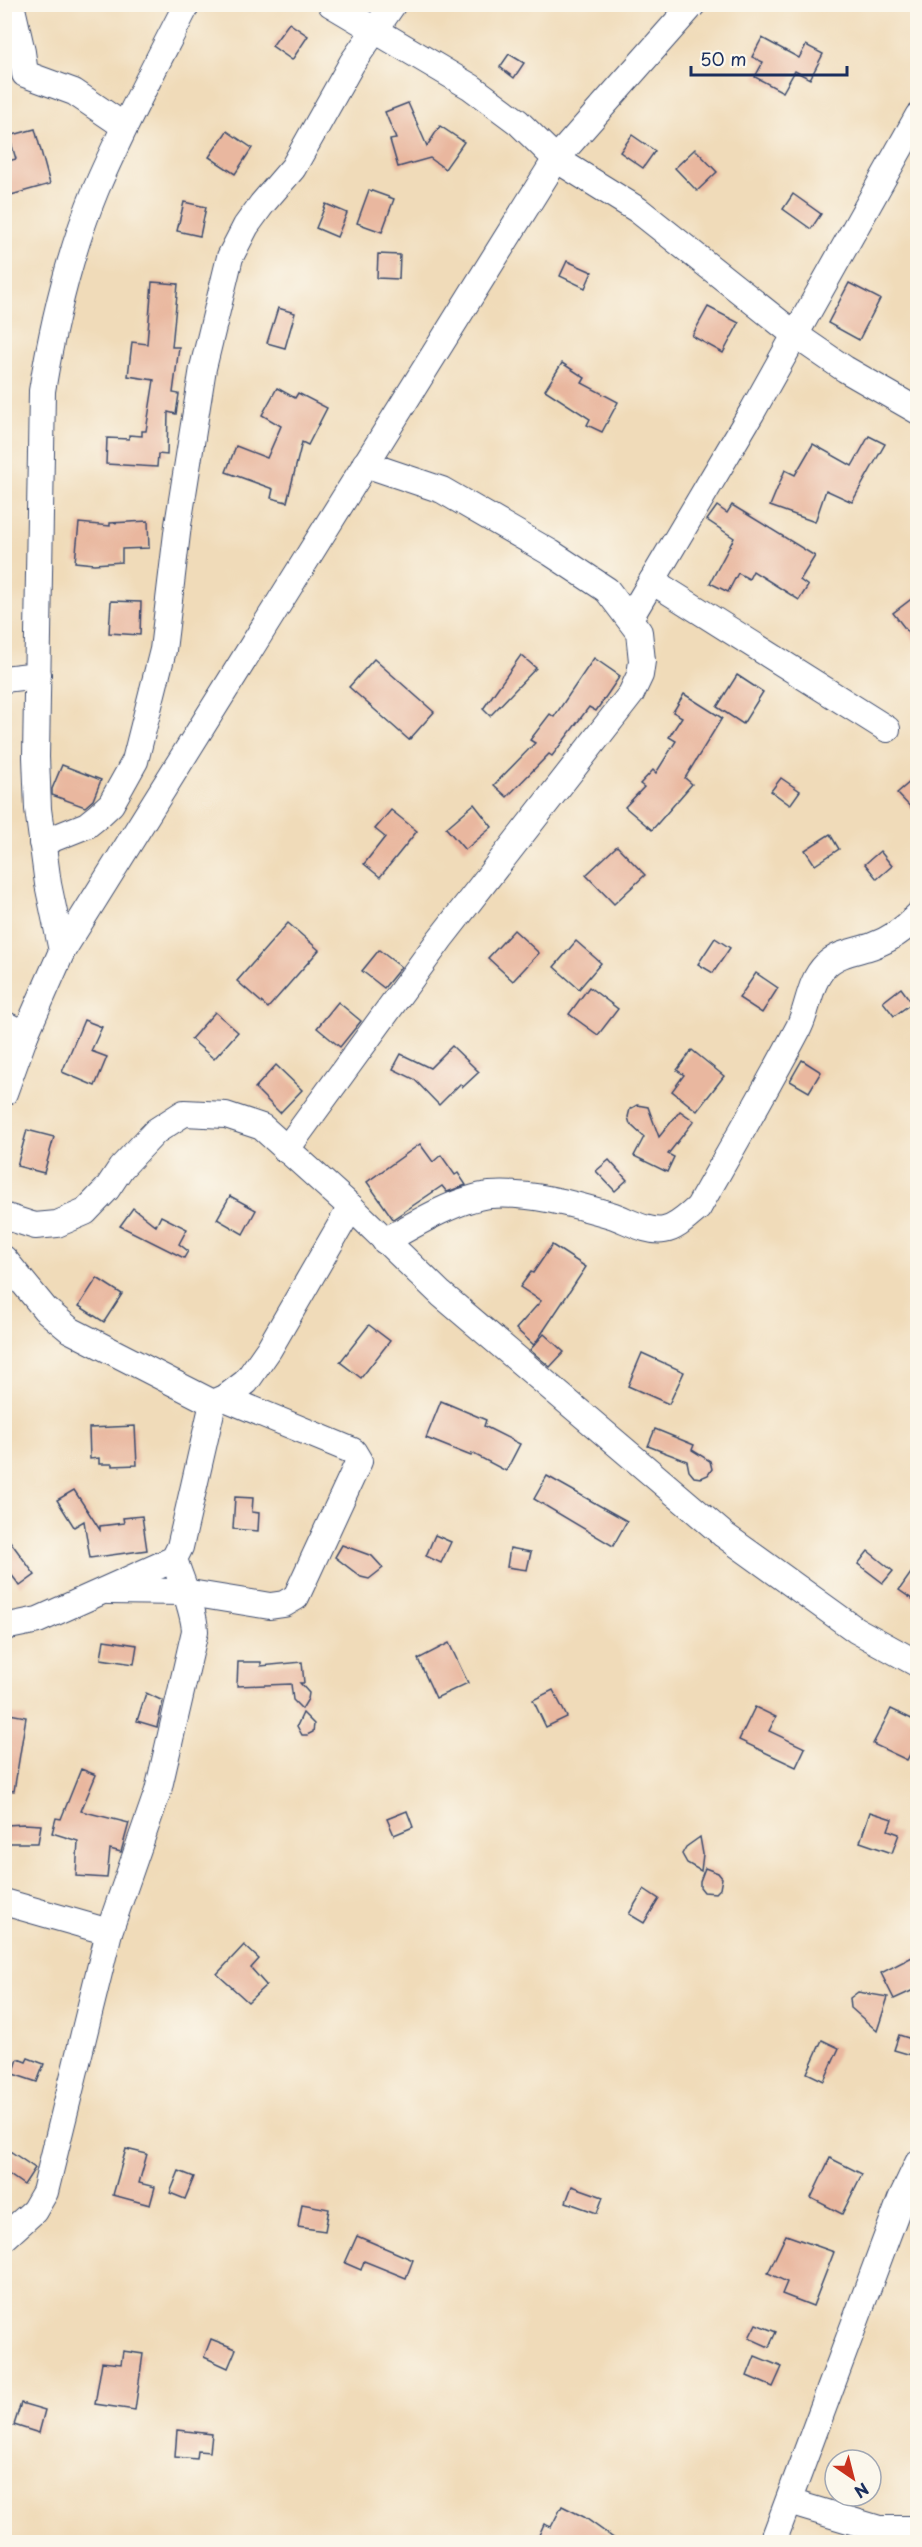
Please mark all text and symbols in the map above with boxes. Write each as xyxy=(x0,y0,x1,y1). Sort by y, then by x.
scale bar xyxy=(691,39,847,77)
text: 50 m xyxy=(700,45,747,72)
north arrow xyxy=(823,2448,883,2508)
text: N xyxy=(850,2478,874,2505)

